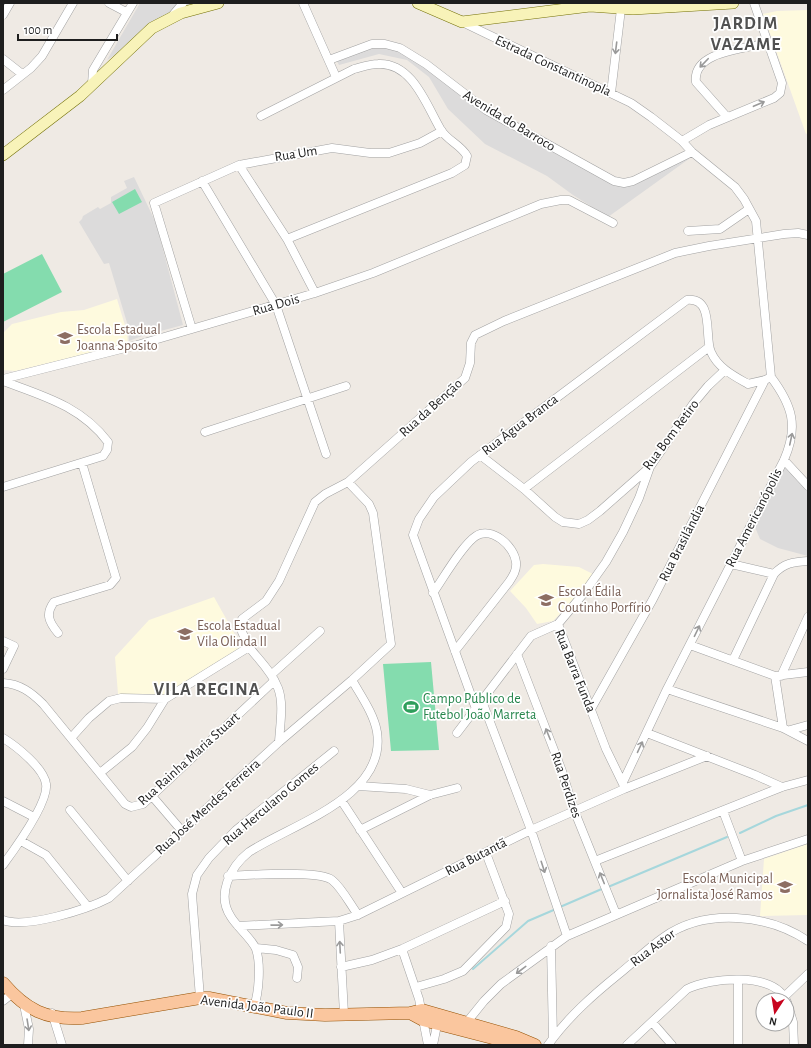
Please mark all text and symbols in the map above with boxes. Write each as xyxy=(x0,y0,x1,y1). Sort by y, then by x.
district label: JARDIM VAZAME xyxy=(711,15,781,54)
scale bar xyxy=(18,16,117,42)
text: 100 m xyxy=(24,24,52,36)
street label: Estrada Constantinopla xyxy=(493,33,614,99)
one-way arrow xyxy=(613,41,620,54)
one-way arrow xyxy=(699,58,709,67)
street label: Avenida do Barroco xyxy=(460,88,558,154)
one-way arrow xyxy=(753,100,765,107)
street label: Rua Um xyxy=(274,144,318,164)
street label: Rua Dois xyxy=(251,292,301,318)
place label: Escola Estadual Joanna Sposito xyxy=(77,323,161,353)
school or university icon: Escola Estadual Joanna Sposito xyxy=(56,329,74,347)
street label: Rua da Benção xyxy=(397,376,465,440)
street label: Rua Água Branca xyxy=(478,389,561,458)
street label: Rua Bom Retiro xyxy=(640,397,702,473)
one-way arrow xyxy=(788,432,796,445)
street label: Rua Americanópolis xyxy=(723,466,785,570)
street label: Rua Brasilândia xyxy=(657,502,708,584)
place label: Escola Édila Coutinho Porfírio xyxy=(558,582,651,615)
school or university icon: Escola Édila Coutinho Porfírio xyxy=(537,591,555,609)
place label: Escola Estadual Vila Olinda II xyxy=(197,619,281,649)
school or university icon: Escola Estadual Vila Olinda II xyxy=(176,625,194,643)
one-way arrow xyxy=(694,625,701,637)
street label: Rua Barra Funda xyxy=(552,627,598,715)
district label: VILA REGINA xyxy=(153,681,261,699)
place label: Campo Público de Futebol João Marreta xyxy=(423,692,537,722)
sports icon: Campo Público de Futebol João Marreta xyxy=(402,698,420,716)
street label: Rua Rainha Maria Stuart xyxy=(135,709,243,808)
one-way arrow xyxy=(543,728,551,740)
one-way arrow xyxy=(637,742,644,754)
street label: Rua Perdizes xyxy=(548,750,584,820)
street label: Rua José Mendes Ferreira xyxy=(153,756,263,858)
street label: Rua Herculano Gomes xyxy=(221,760,321,848)
street label: Rua Butantã xyxy=(443,835,510,878)
one-way arrow xyxy=(540,860,548,872)
place label: Escola Municipal Jornalista José Ramos xyxy=(657,872,773,902)
one-way arrow xyxy=(597,873,605,885)
school or university icon: Escola Municipal Jornalista José Ramos xyxy=(776,878,794,896)
one-way arrow xyxy=(270,921,283,929)
street label: Rua Astor xyxy=(628,926,678,969)
one-way arrow xyxy=(337,941,344,954)
one-way arrow xyxy=(515,965,526,974)
north arrow xyxy=(755,992,795,1032)
street label: Avenida João Paulo II xyxy=(200,993,314,1021)
text: N xyxy=(768,1015,778,1027)
one-way arrow xyxy=(24,1018,32,1031)

